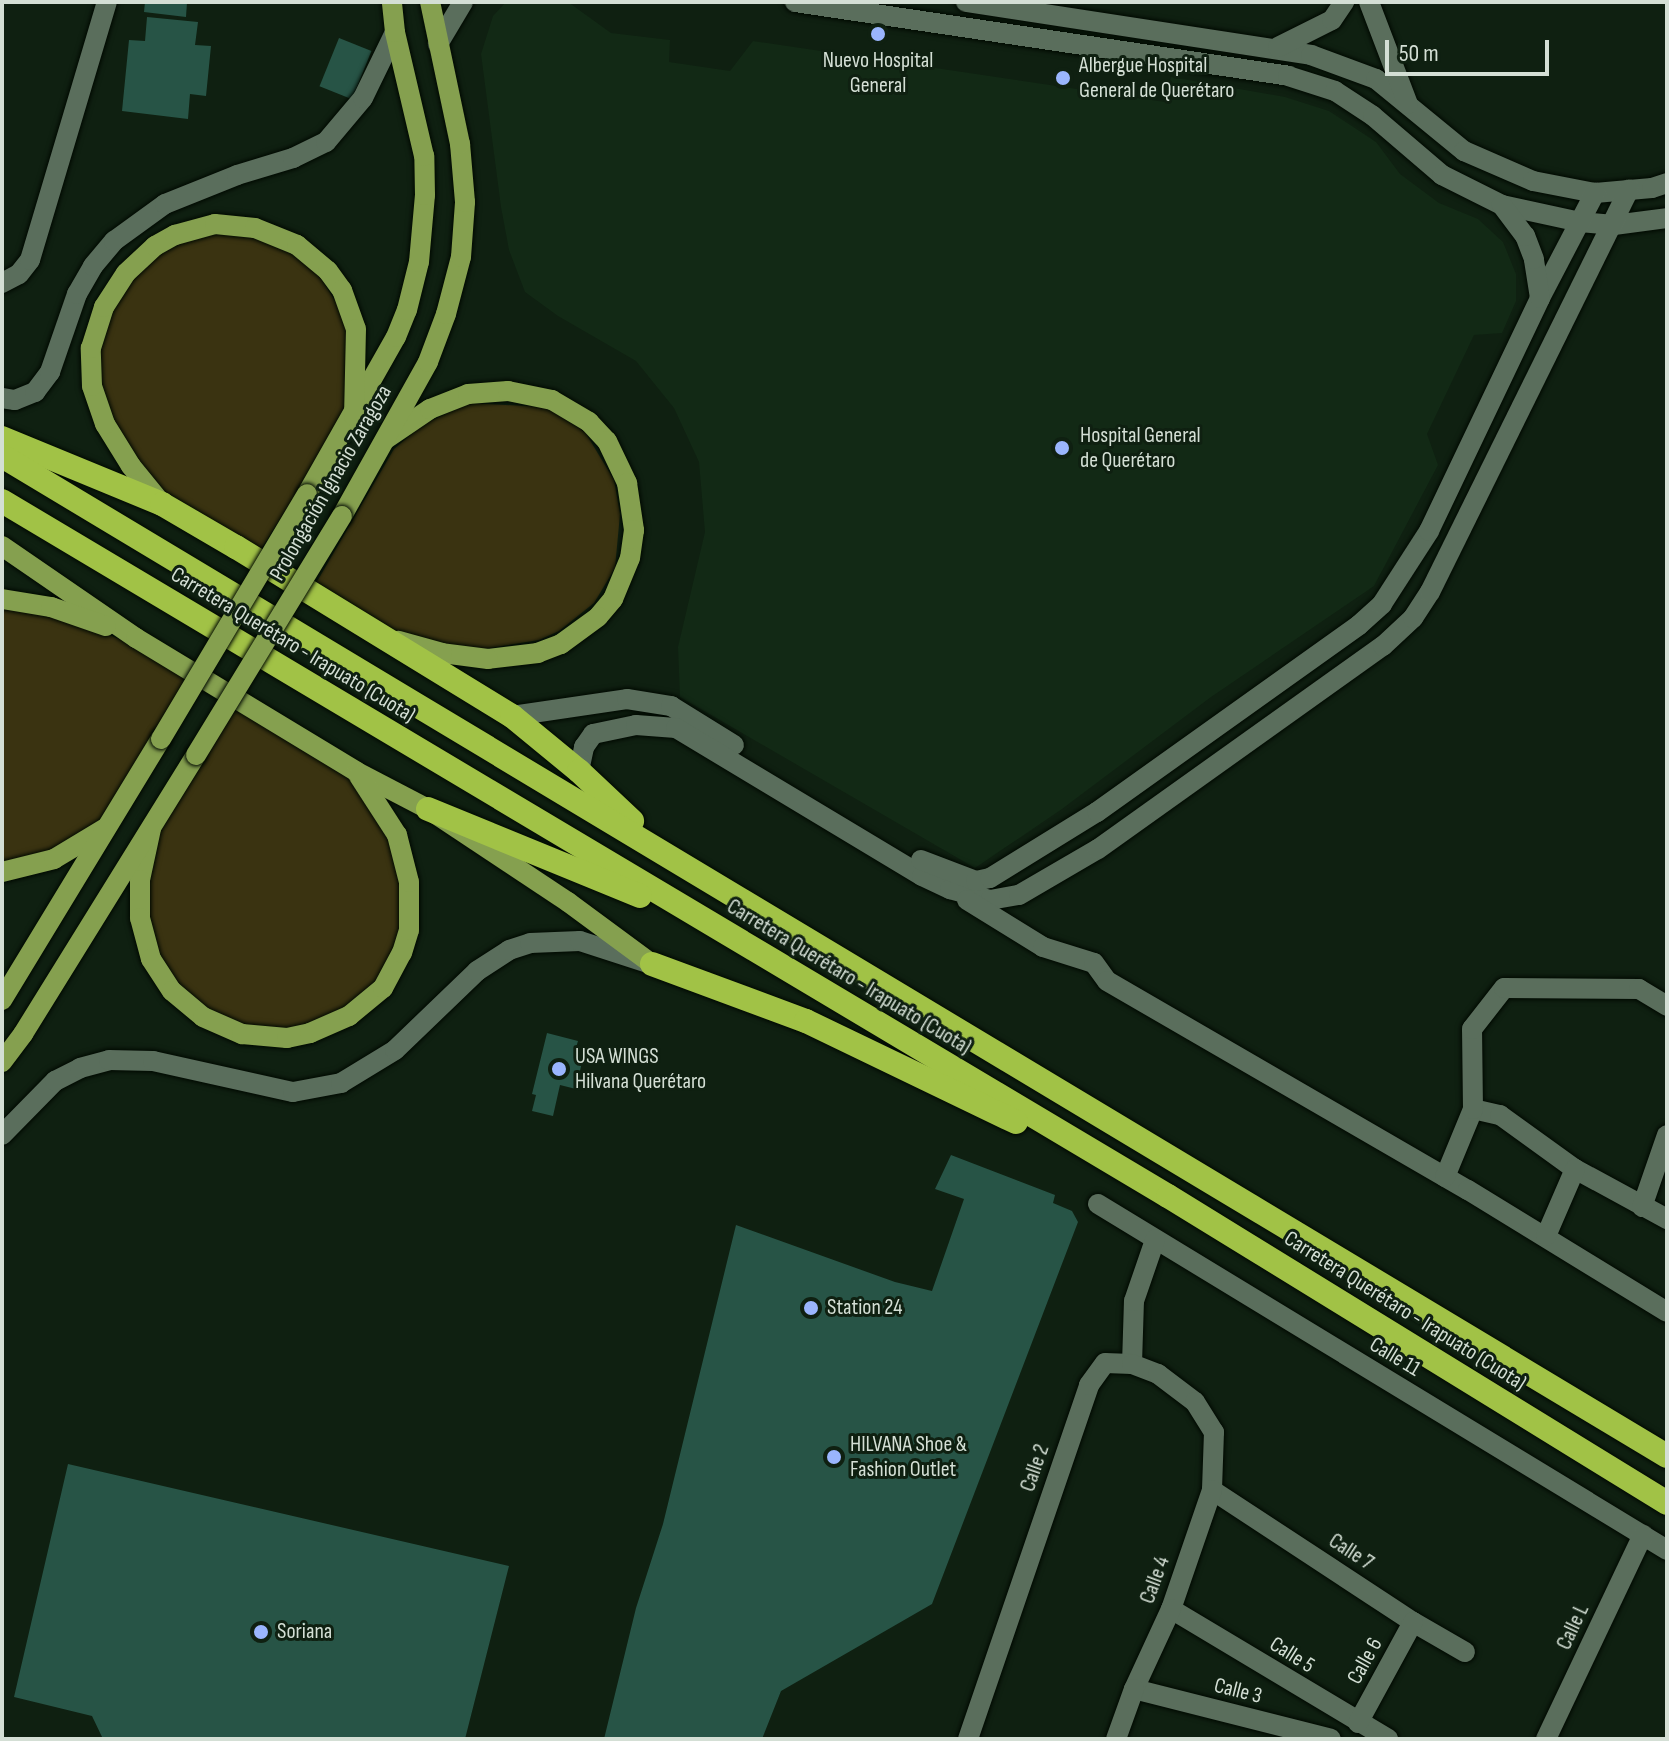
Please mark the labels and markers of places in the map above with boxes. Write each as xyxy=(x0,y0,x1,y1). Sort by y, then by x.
marker: Nuevo Hospital General xyxy=(869,25,887,43)
place label: Nuevo Hospital General xyxy=(823,47,933,98)
place label: Albergue Hospital General de Querétaro xyxy=(1079,52,1234,104)
marker: Albergue Hospital General de Querétaro xyxy=(1054,69,1072,87)
place label: Hospital General de Querétaro xyxy=(1080,422,1201,474)
marker: Hospital General de Querétaro xyxy=(1051,437,1073,459)
place label: USA WINGS Hilvana Querétaro xyxy=(575,1043,706,1094)
marker: USA WINGS Hilvana Querétaro xyxy=(550,1060,568,1078)
place label: Station 24 xyxy=(827,1295,902,1321)
marker: Station 24 xyxy=(802,1299,820,1317)
place label: HILVANA Shoe & Fashion Outlet xyxy=(850,1431,967,1482)
marker: HILVANA Shoe & Fashion Outlet xyxy=(825,1448,843,1466)
place label: Soriana xyxy=(277,1619,332,1645)
marker: Soriana xyxy=(252,1623,270,1641)

